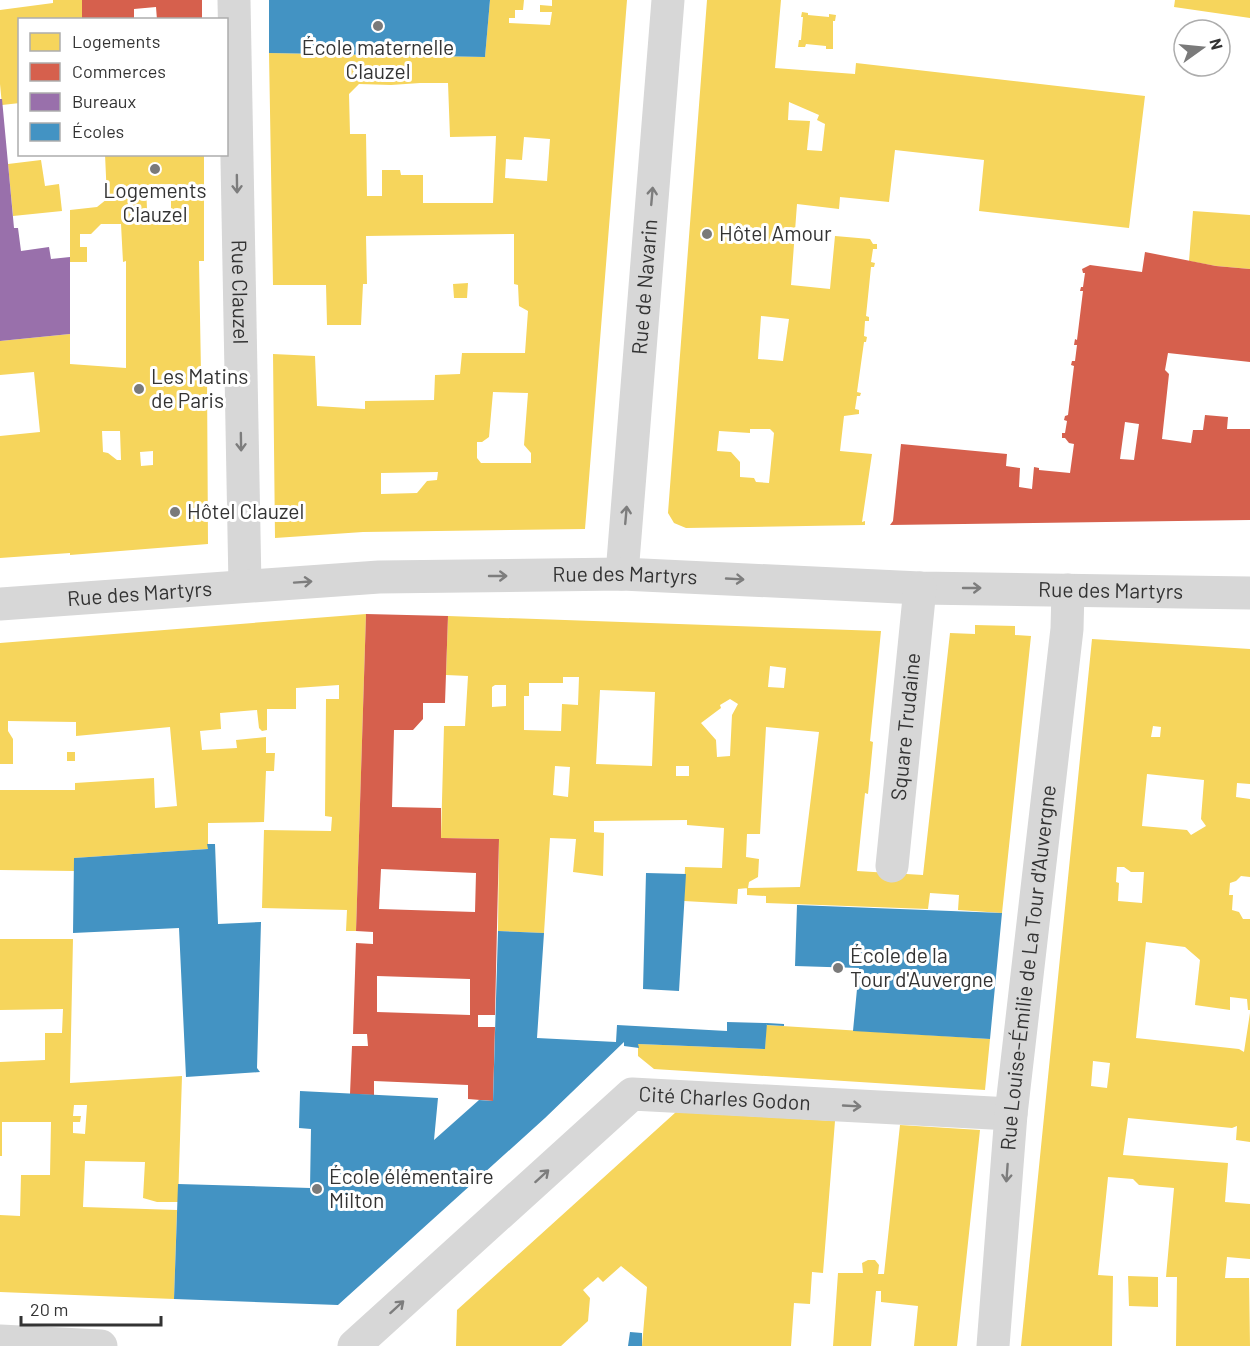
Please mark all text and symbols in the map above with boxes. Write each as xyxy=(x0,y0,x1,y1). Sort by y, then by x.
legend xyxy=(18,18,228,156)
north arrow xyxy=(1172,18,1232,78)
marker: École maternelle Clauzel xyxy=(371,19,385,33)
text: Logements xyxy=(72,30,161,52)
place label: École maternelle Clauzel xyxy=(302,34,454,83)
text: N xyxy=(1206,36,1228,52)
text: Commerces xyxy=(72,60,166,82)
text: Bureaux xyxy=(72,90,136,112)
text: Écoles xyxy=(72,120,124,142)
marker: Logements Clauzel xyxy=(148,162,162,176)
one-way arrow xyxy=(231,174,243,194)
place label: Logements Clauzel xyxy=(103,177,207,226)
one-way arrow xyxy=(647,186,658,206)
street label: Rue de Navarin xyxy=(626,218,661,356)
place label: Hôtel Amour xyxy=(719,220,832,245)
marker: Hôtel Amour xyxy=(700,227,714,241)
street label: Rue Clauzel xyxy=(228,239,254,344)
place label: Les Matins de Paris xyxy=(151,363,248,412)
marker: Les Matins de Paris xyxy=(132,382,146,396)
one-way arrow xyxy=(235,432,247,452)
place label: Hôtel Clauzel xyxy=(187,498,304,523)
marker: Hôtel Clauzel xyxy=(168,505,182,519)
one-way arrow xyxy=(621,506,632,526)
street label: Rue des Martyrs xyxy=(552,560,698,589)
one-way arrow xyxy=(488,570,508,582)
one-way arrow xyxy=(724,574,744,585)
street label: Rue des Martyrs xyxy=(66,575,213,610)
one-way arrow xyxy=(293,576,313,587)
street label: Rue des Martyrs xyxy=(1038,576,1183,603)
one-way arrow xyxy=(961,582,981,594)
street label: Square Trudaine xyxy=(885,651,924,802)
street label: Rue Louise-Émilie de La Tour d'Auvergne xyxy=(994,783,1060,1151)
place label: École de la Tour d'Auvergne xyxy=(850,942,994,991)
marker: École de la Tour d'Auvergne xyxy=(831,961,845,975)
street label: Cité Charles Godon xyxy=(638,1080,811,1114)
one-way arrow xyxy=(841,1100,861,1111)
one-way arrow xyxy=(1001,1162,1012,1182)
place label: École élémentaire Milton xyxy=(329,1163,494,1212)
one-way arrow xyxy=(534,1169,549,1183)
marker: École élémentaire Milton xyxy=(310,1182,324,1196)
scale bar xyxy=(21,1289,160,1327)
text: 20 m xyxy=(30,1298,68,1320)
one-way arrow xyxy=(389,1300,404,1314)

